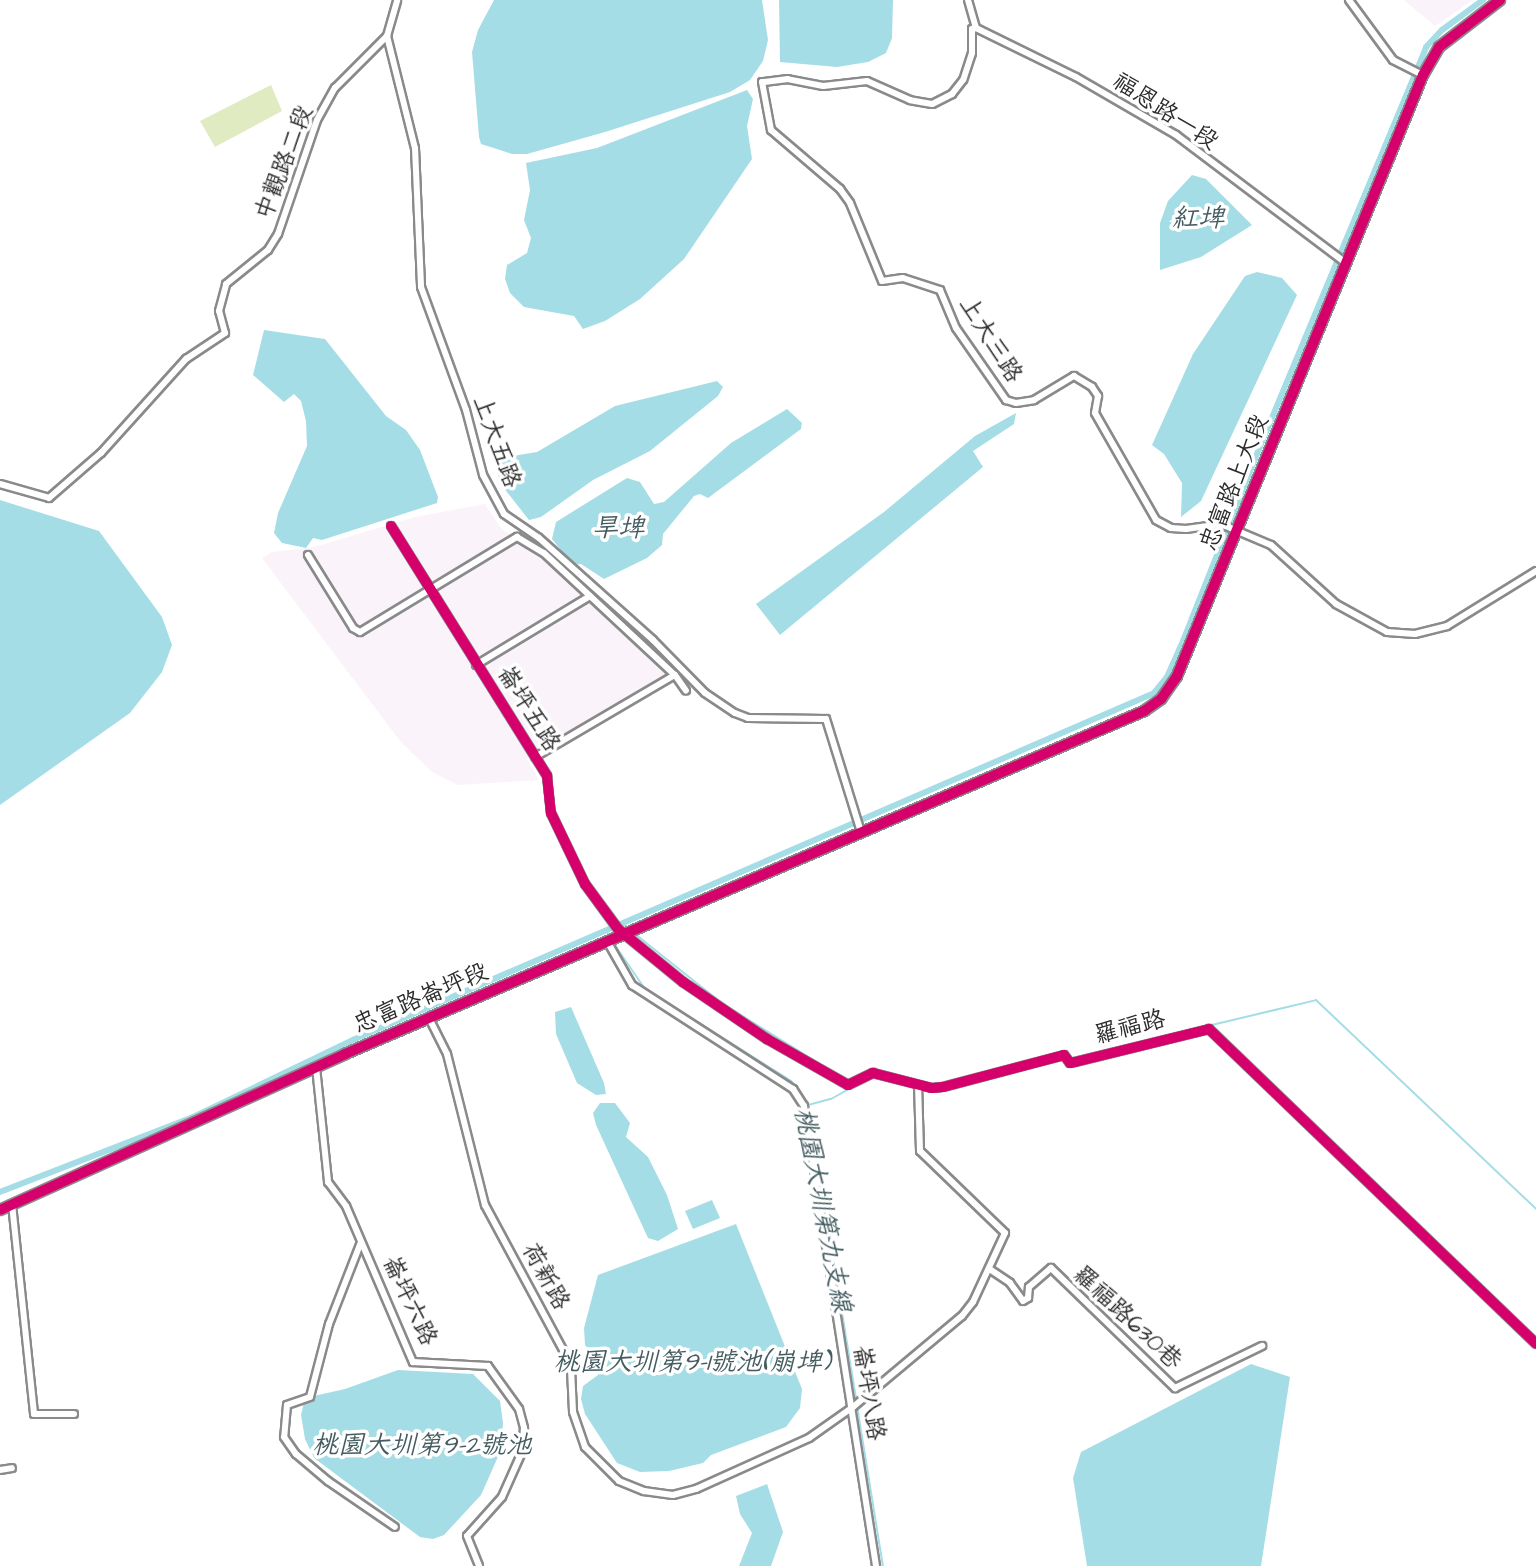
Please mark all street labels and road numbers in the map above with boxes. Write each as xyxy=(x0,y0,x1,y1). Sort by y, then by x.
street label: 福恩路一段 xyxy=(1107,67,1223,157)
street label: 中觀路二段 xyxy=(250,102,320,224)
street label: 上大三路 xyxy=(952,292,1028,388)
street label: 上大五路 xyxy=(466,392,526,492)
street label: 忠富路上大段 xyxy=(1195,411,1275,555)
street label: 崙坪五路 xyxy=(490,661,566,757)
street label: 忠富路崙坪段 xyxy=(349,958,493,1040)
street label: 羅福路 xyxy=(1092,1005,1168,1051)
street label: 荷新路 xyxy=(515,1239,575,1315)
street label: 崙坪六路 xyxy=(376,1251,442,1351)
street label: 羅福路630巷 xyxy=(1067,1260,1187,1376)
street label: 崙坪八路 xyxy=(846,1343,890,1443)

